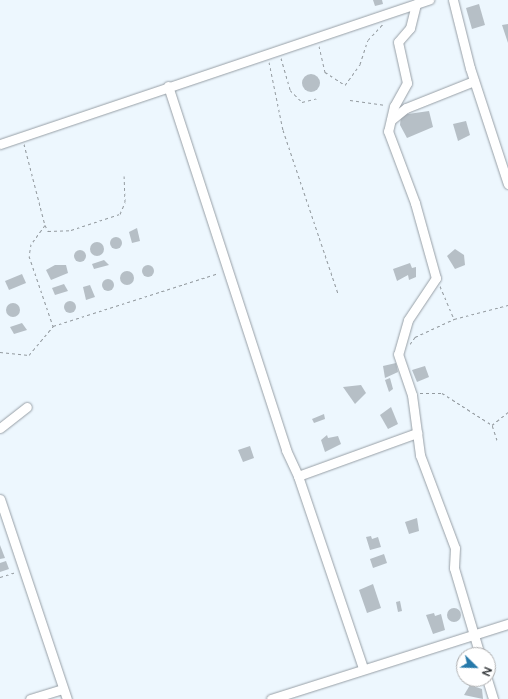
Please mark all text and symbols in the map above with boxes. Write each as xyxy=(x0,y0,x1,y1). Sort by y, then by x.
north arrow xyxy=(456,647,496,687)
text: N xyxy=(479,665,494,678)

